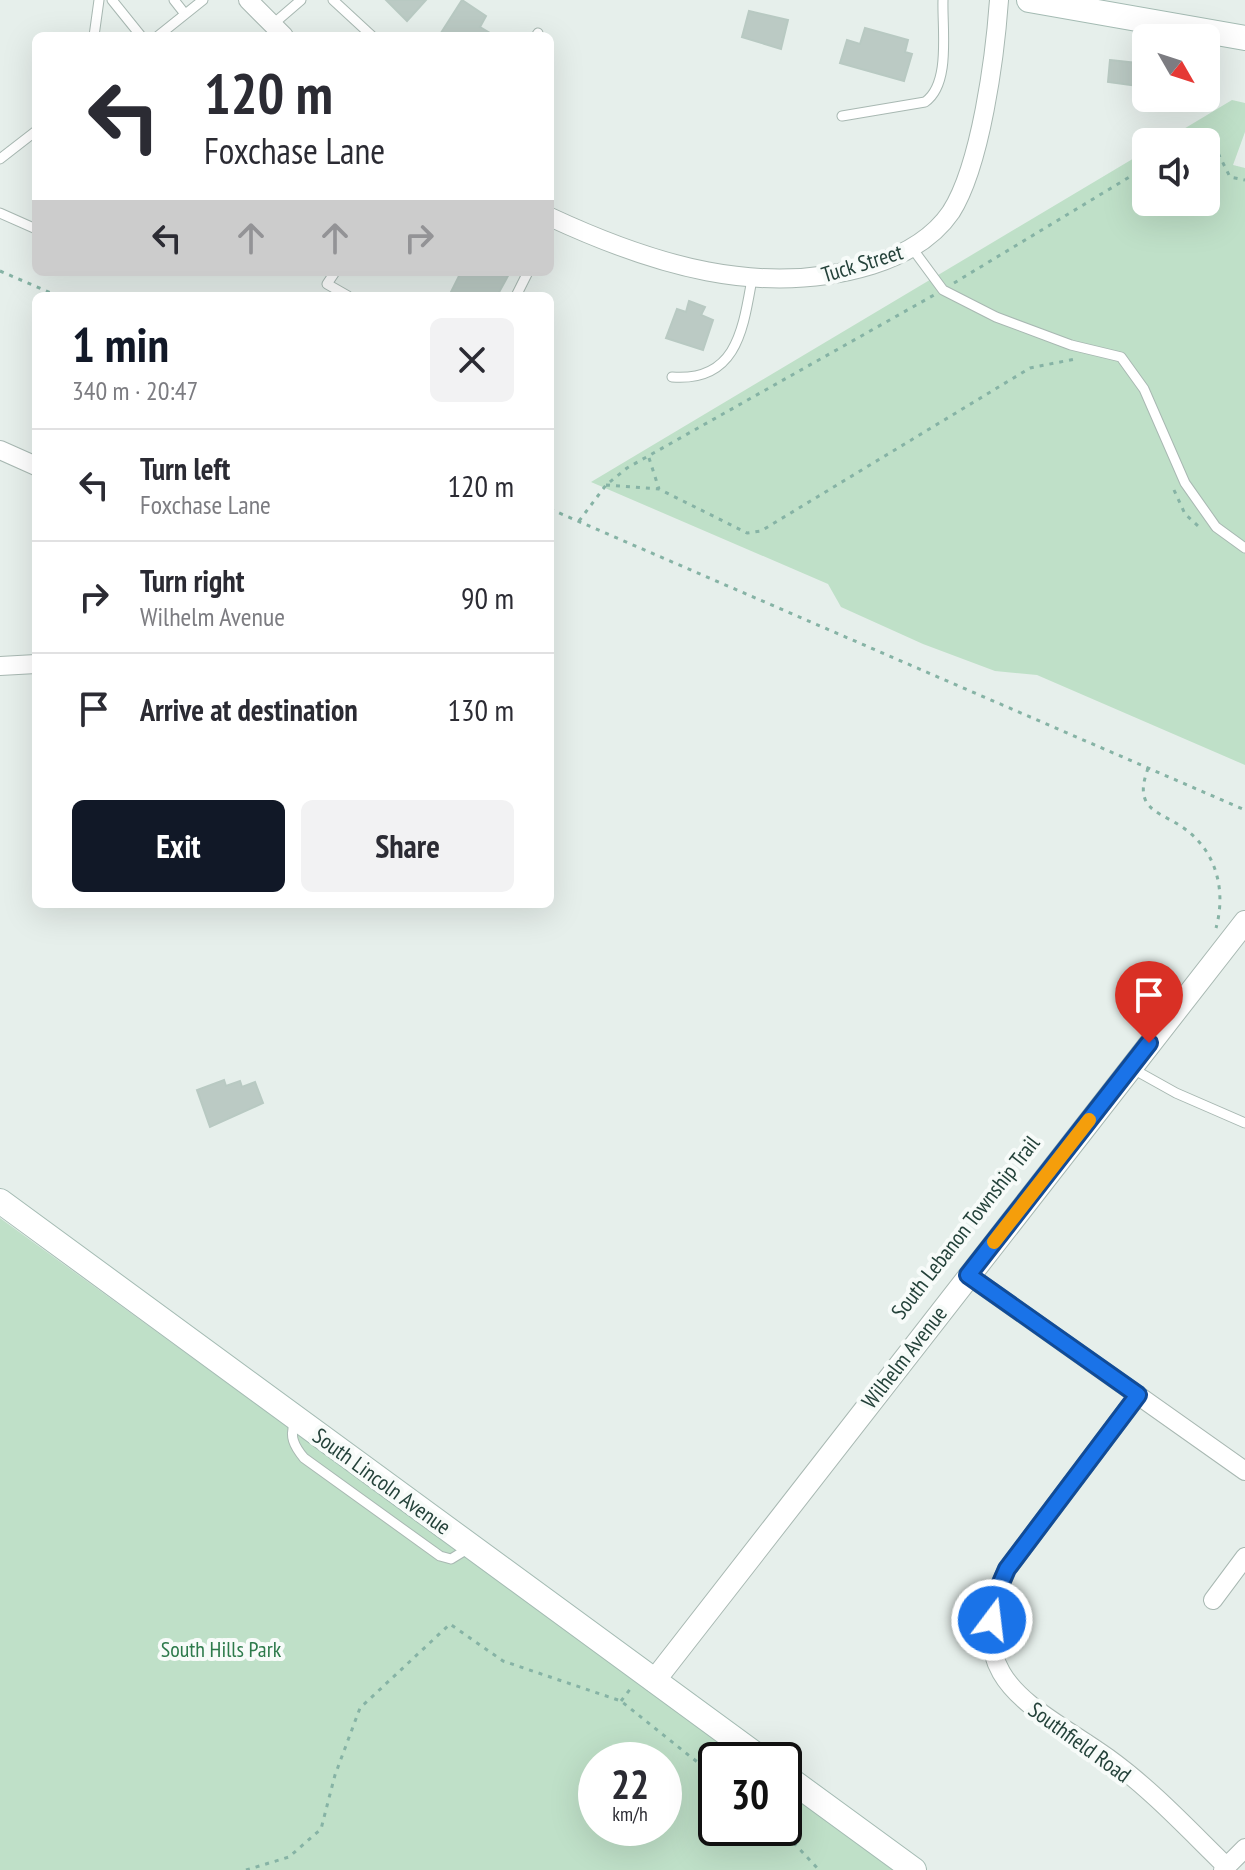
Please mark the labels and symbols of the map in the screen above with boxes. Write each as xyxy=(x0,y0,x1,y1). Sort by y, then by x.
north arrow xyxy=(1132,24,1220,112)
street label: Tuck Street xyxy=(818,237,906,289)
pin xyxy=(1115,961,1183,1043)
street label: South Lebanon Township Trail xyxy=(885,1129,1046,1324)
street label: Wilhelm Avenue xyxy=(855,1300,953,1414)
street label: South Lincoln Avenue xyxy=(307,1422,457,1540)
position arrow xyxy=(950,1578,1034,1662)
park label: South Hills Park xyxy=(161,1635,282,1663)
street label: Southfield Road xyxy=(1023,1695,1137,1789)
speed limit sign: 30 xyxy=(698,1742,802,1846)

